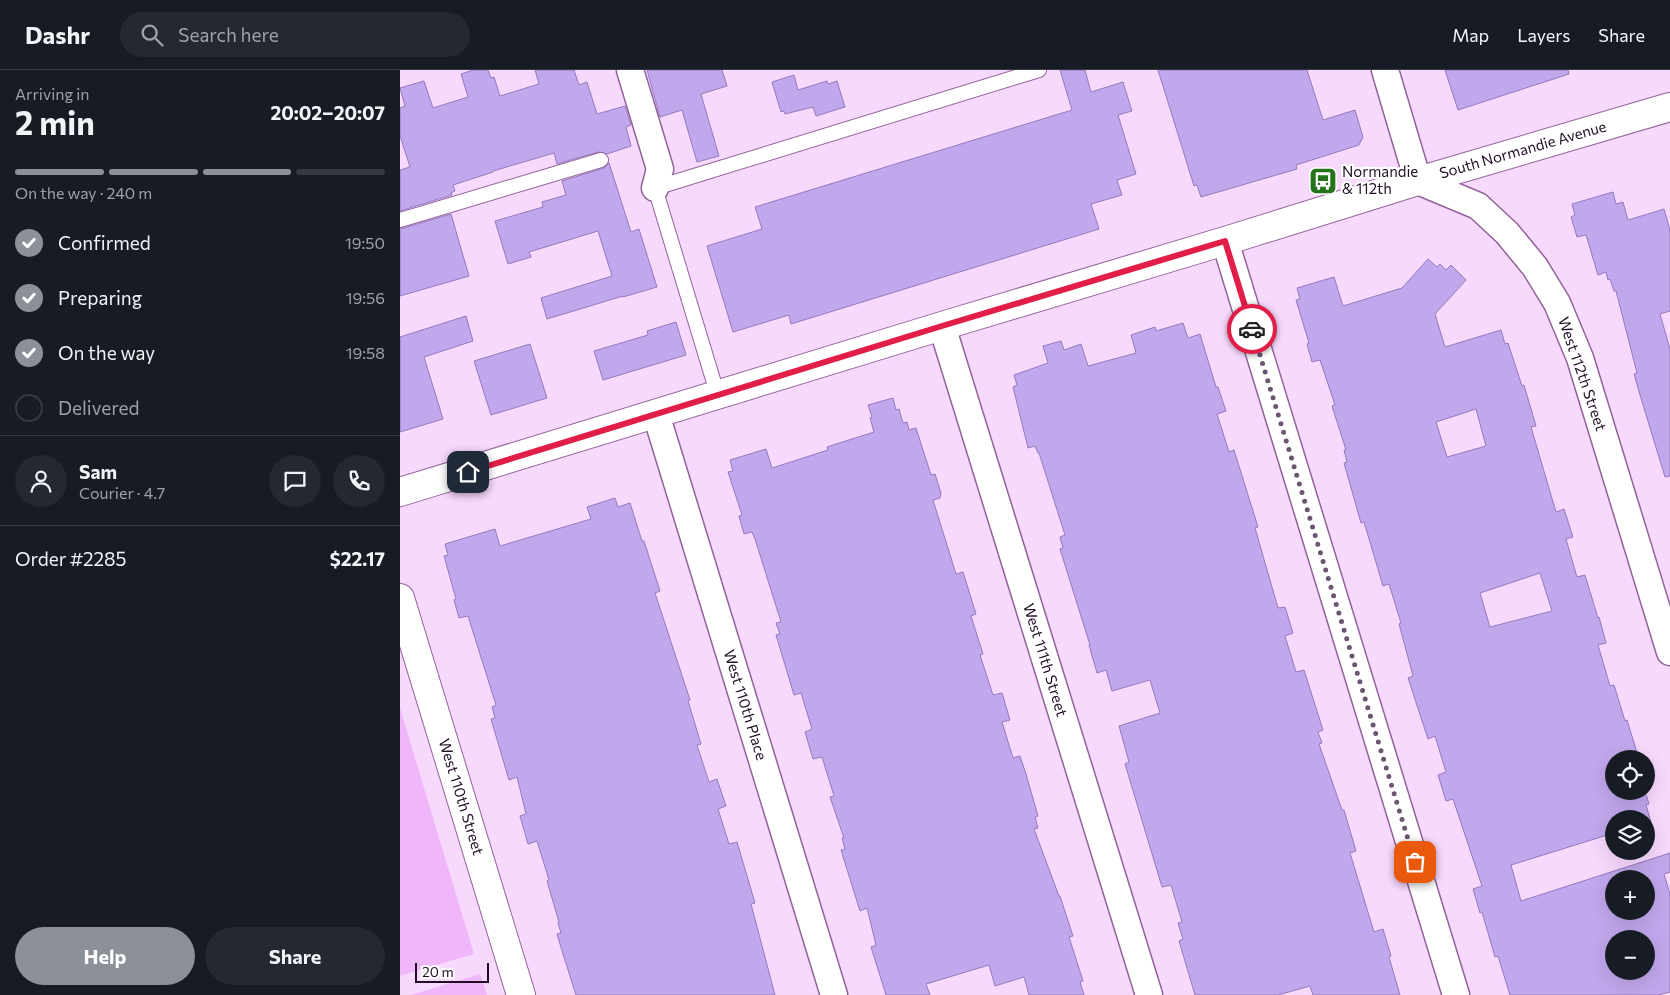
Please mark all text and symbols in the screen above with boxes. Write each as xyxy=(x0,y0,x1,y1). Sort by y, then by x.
search box xyxy=(120,12,470,57)
text: Dashr xyxy=(25,20,90,49)
icon: search xyxy=(138,21,166,49)
text: Search here xyxy=(178,23,279,46)
text: Map xyxy=(1452,24,1489,46)
text: Layers xyxy=(1517,24,1570,46)
text: Share xyxy=(1598,24,1645,46)
text: Arriving in xyxy=(15,84,89,103)
text: 20:02–20:07 xyxy=(270,101,385,124)
text: 2 min xyxy=(15,102,95,142)
street label: South Normandie Avenue xyxy=(1437,117,1608,182)
place label: Normandie & 112th xyxy=(1342,162,1418,197)
bus stop icon: Normandie & 112th xyxy=(1308,166,1338,196)
text: On the way · 240 m xyxy=(15,183,152,202)
icon: check xyxy=(15,229,43,257)
text: Confirmed xyxy=(58,231,151,254)
text: 19:50 xyxy=(345,233,385,252)
icon: check xyxy=(15,284,43,312)
text: Preparing xyxy=(58,286,142,309)
text: 19:56 xyxy=(346,288,385,307)
courier xyxy=(1227,304,1277,354)
street label: West 112th Street xyxy=(1555,314,1611,433)
icon: car xyxy=(1238,315,1266,343)
icon: check xyxy=(15,339,43,367)
text: On the way xyxy=(58,341,155,364)
text: 19:58 xyxy=(346,343,385,362)
text: Delivered xyxy=(58,396,139,419)
pin xyxy=(447,451,489,493)
button: person xyxy=(15,455,67,507)
button: chat xyxy=(269,455,321,507)
button: phone xyxy=(333,455,385,507)
icon: home xyxy=(454,458,482,486)
text: Sam xyxy=(79,460,117,483)
text: Courier · 4.7 xyxy=(79,483,165,502)
text: Order #2285 xyxy=(15,547,126,570)
text: $22.17 xyxy=(330,547,385,570)
street label: West 111th Street xyxy=(1020,601,1072,718)
street label: West 110th Place xyxy=(721,647,771,762)
street label: West 110th Street xyxy=(436,736,488,857)
map controls xyxy=(1605,750,1655,980)
button: locate xyxy=(1605,750,1655,800)
button: layers xyxy=(1605,810,1655,860)
pin xyxy=(1394,841,1436,883)
icon: bag xyxy=(1401,848,1429,876)
button: + xyxy=(1605,870,1655,920)
button: Help xyxy=(15,927,195,985)
button: Share xyxy=(205,927,385,985)
button: − xyxy=(1605,930,1655,980)
scale bar xyxy=(415,960,489,983)
text: 20 m xyxy=(422,963,454,980)

